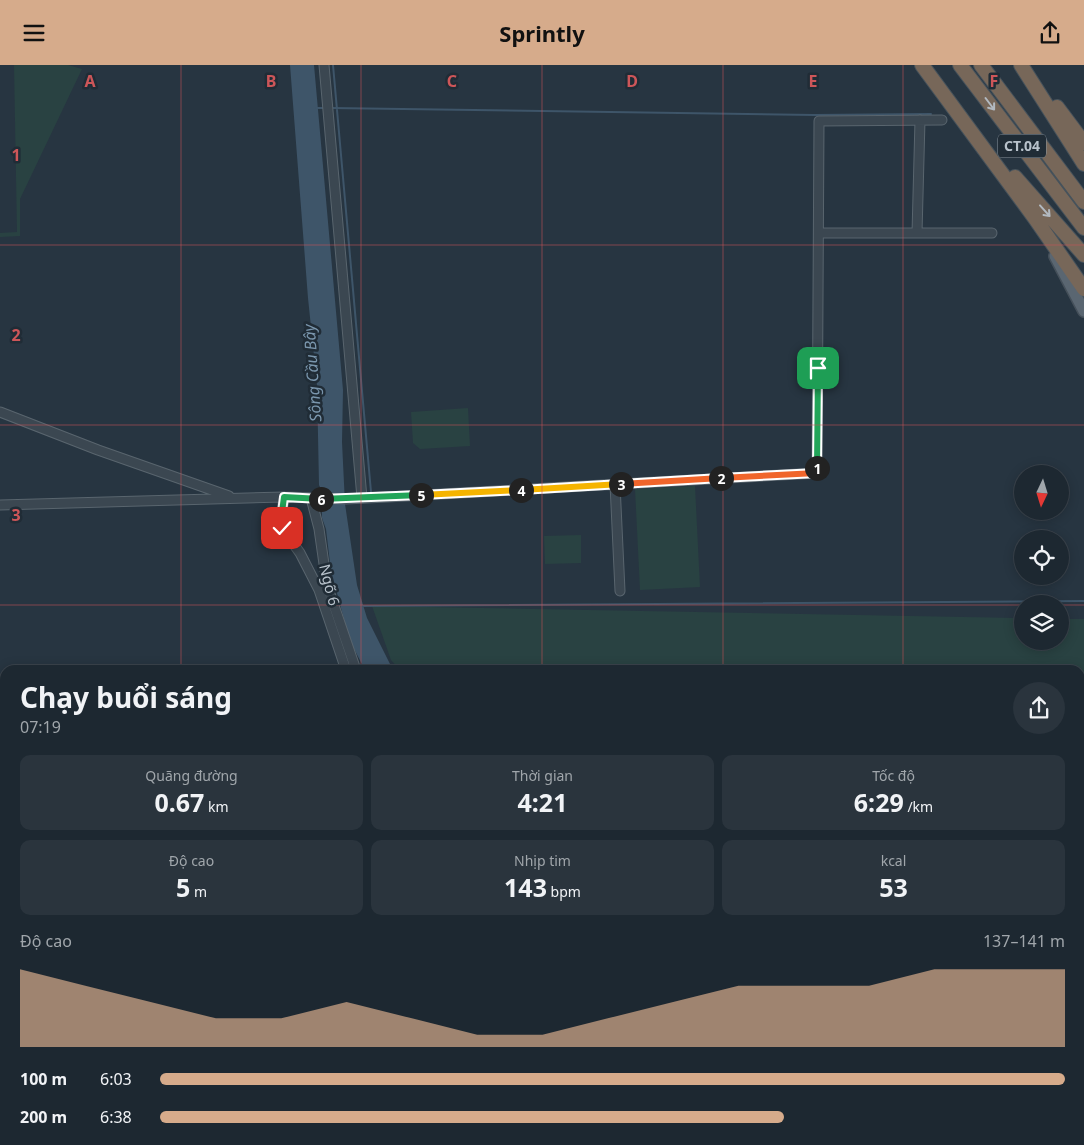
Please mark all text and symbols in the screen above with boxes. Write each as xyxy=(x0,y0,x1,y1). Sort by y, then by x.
text: Sprintly xyxy=(499,18,585,48)
icon: menu xyxy=(20,19,48,47)
icon: share xyxy=(1036,19,1064,47)
text: A xyxy=(84,70,96,92)
text: B xyxy=(266,70,276,92)
text: C xyxy=(447,70,457,92)
text: D xyxy=(626,70,638,92)
text: E xyxy=(809,70,818,92)
text: F xyxy=(990,70,998,92)
one-way arrow xyxy=(985,97,995,111)
road number: CT.04 xyxy=(998,135,1046,157)
text: 1 xyxy=(11,144,21,166)
one-way arrow xyxy=(1039,204,1051,217)
water label: Sông Cầu Bây xyxy=(298,322,326,423)
text: 2 xyxy=(11,324,21,346)
pin xyxy=(797,347,839,389)
icon: arrive xyxy=(804,354,832,382)
pin: 1 xyxy=(804,455,830,481)
text: 1 xyxy=(813,459,822,478)
pin: 2 xyxy=(708,465,734,491)
north arrow xyxy=(1014,465,1069,520)
map controls xyxy=(1014,465,1069,650)
text: 2 xyxy=(717,469,726,488)
pin: 3 xyxy=(608,471,634,497)
text: 3 xyxy=(617,475,626,494)
pin: 4 xyxy=(508,477,534,503)
text: 4 xyxy=(517,481,526,500)
pin: 5 xyxy=(408,483,434,507)
text: 5 xyxy=(417,486,426,505)
pin: 6 xyxy=(308,487,334,511)
text: 6 xyxy=(317,490,326,509)
text: 3 xyxy=(11,504,21,526)
pin xyxy=(261,507,303,549)
icon: check xyxy=(268,514,296,542)
button: locate xyxy=(1014,530,1069,585)
street label: Ngõ 6 xyxy=(315,562,345,608)
button: layers xyxy=(1014,595,1069,650)
text: Chạy buổi sáng xyxy=(20,678,232,716)
button: share xyxy=(1013,682,1065,734)
text: 07:19 xyxy=(20,716,61,738)
text: Quãng đường xyxy=(145,766,238,785)
text: Thời gian xyxy=(512,766,573,785)
text: Tốc độ xyxy=(872,766,915,785)
text: 0.67 xyxy=(154,785,204,819)
text: 4:21 xyxy=(518,785,567,819)
text: 6:29 xyxy=(854,785,904,819)
text: km xyxy=(204,797,229,816)
text: /km xyxy=(904,797,933,816)
text: Độ cao xyxy=(169,851,214,870)
text: Nhịp tim xyxy=(514,851,571,870)
text: kcal xyxy=(881,851,906,870)
text: 5 xyxy=(176,870,190,904)
text: 143 xyxy=(504,870,547,904)
text: 53 xyxy=(879,870,908,904)
text: m xyxy=(190,882,207,901)
text: bpm xyxy=(547,882,581,901)
text: Độ cao xyxy=(20,930,72,952)
text: 137–141 m xyxy=(983,930,1065,952)
text: 100 m xyxy=(20,1068,67,1090)
text: 6:03 xyxy=(100,1068,132,1090)
text: 200 m xyxy=(20,1106,67,1128)
text: 6:38 xyxy=(100,1106,132,1128)

